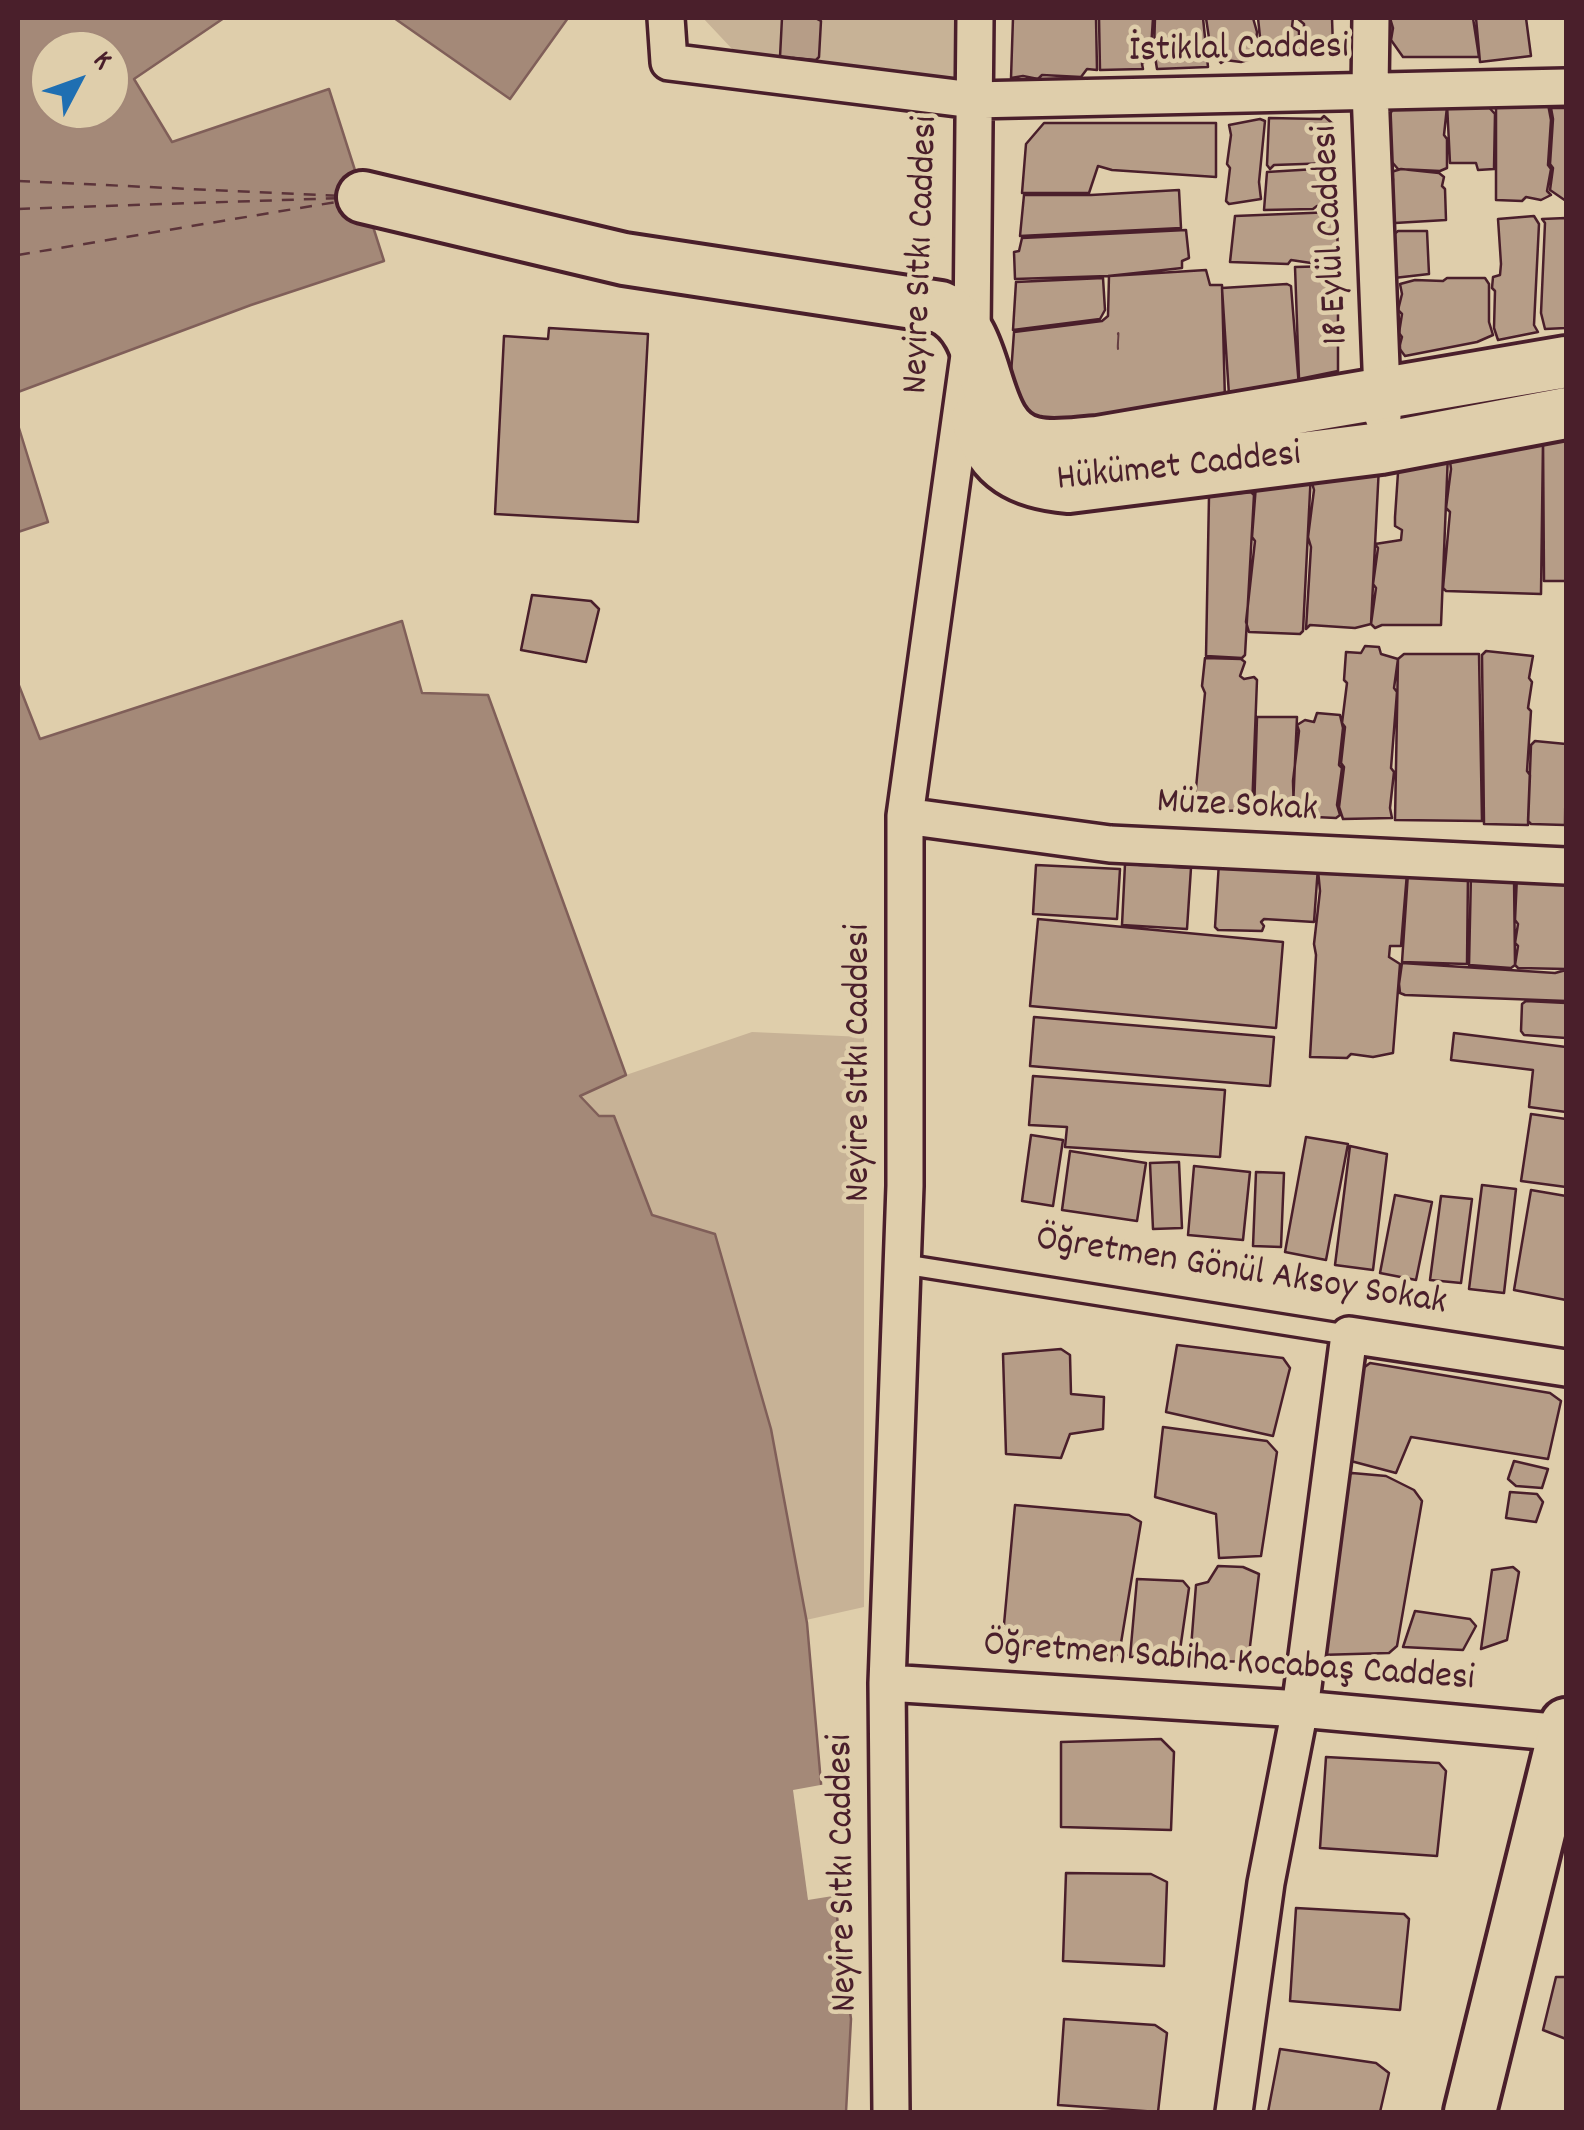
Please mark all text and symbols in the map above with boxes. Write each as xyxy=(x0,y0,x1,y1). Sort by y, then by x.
street label: İstiklal Caddesi xyxy=(1129,27,1349,77)
north arrow xyxy=(30,30,130,130)
text: K xyxy=(82,44,120,80)
street label: Neyire Sıtkı Caddesi xyxy=(896,115,952,395)
street label: 18 Eylül Caddesi xyxy=(1305,124,1363,346)
house number: 1 xyxy=(1114,327,1122,365)
street label: Hükümet Caddesi xyxy=(1055,435,1303,505)
street label: Müze Sokak xyxy=(1155,782,1319,836)
street label: Neyire Sıtkı Caddesi xyxy=(839,924,885,1202)
street label: Öğretmen Gönül Aksoy Sokak xyxy=(1032,1219,1450,1329)
street label: Öğretmen Sabiha Kocabaş Caddesi xyxy=(982,1625,1476,1705)
street label: Neyire Sıtkı Caddesi xyxy=(821,1733,871,2013)

